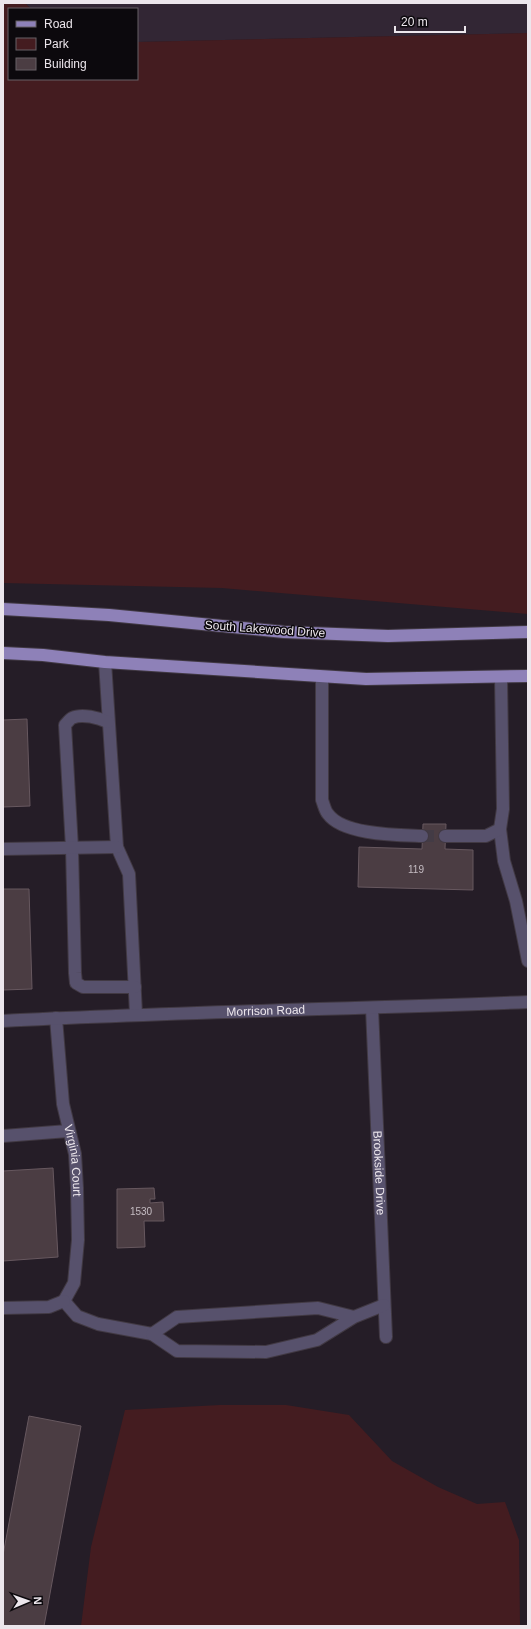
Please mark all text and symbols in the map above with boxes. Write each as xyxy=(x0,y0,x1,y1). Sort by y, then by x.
legend xyxy=(8,8,138,80)
scale bar xyxy=(395,8,465,34)
text: 20 m xyxy=(401,15,428,29)
text: Road xyxy=(44,17,73,31)
text: Park xyxy=(44,37,70,51)
text: Building xyxy=(44,57,87,71)
street label: South Lakewood Drive xyxy=(204,618,326,640)
house number: 119 xyxy=(408,864,424,875)
street label: Morrison Road xyxy=(226,1003,305,1019)
street label: Virginia Court xyxy=(61,1123,84,1197)
street label: Brookside Drive xyxy=(370,1130,388,1216)
house number: 1530 xyxy=(130,1206,153,1217)
north arrow xyxy=(8,1581,48,1621)
text: N xyxy=(32,1596,44,1605)

